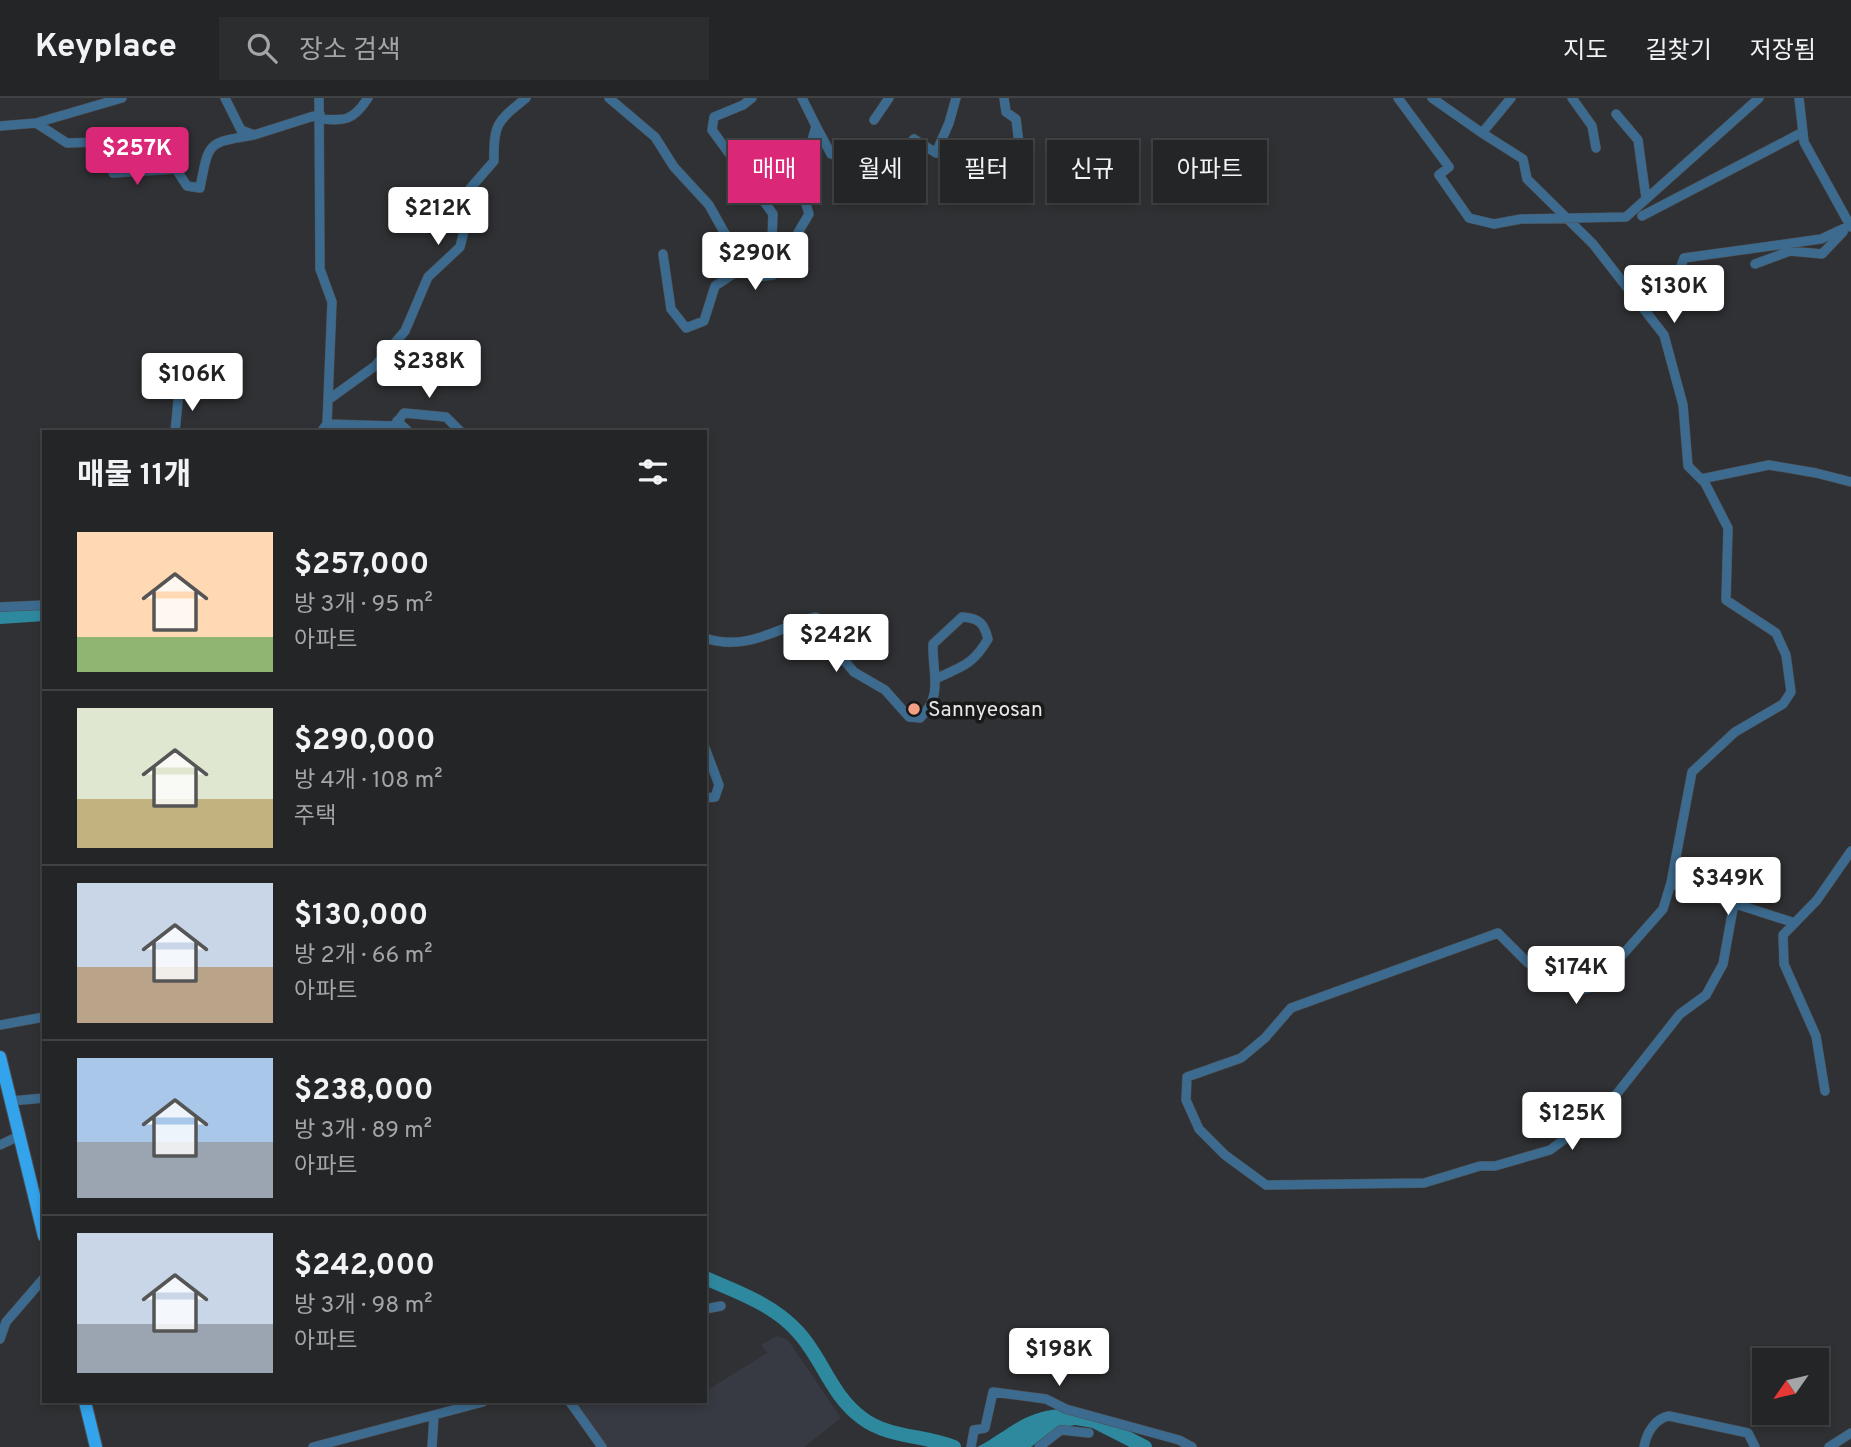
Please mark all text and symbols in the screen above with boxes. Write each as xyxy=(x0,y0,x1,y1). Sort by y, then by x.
search box xyxy=(219,17,709,80)
text: Keyplace xyxy=(35,27,177,69)
icon: search xyxy=(243,29,281,67)
text: 장소 검색 xyxy=(299,35,401,68)
text: 지도 xyxy=(1563,37,1608,67)
text: 길찾기 xyxy=(1646,37,1712,67)
text: 저장됨 xyxy=(1750,37,1816,67)
pin: $257K xyxy=(88,127,186,187)
text: $257K xyxy=(102,135,172,164)
chip: 매매 xyxy=(728,140,820,203)
chip: 월세 xyxy=(834,140,926,203)
chip: 필터 xyxy=(940,140,1033,203)
chip: 신규 xyxy=(1047,140,1139,203)
chip: 아파트 xyxy=(1153,140,1267,203)
pin: $212K xyxy=(389,188,487,247)
text: $212K xyxy=(404,195,472,224)
pin: $290K xyxy=(706,232,804,292)
text: $290K xyxy=(718,240,792,269)
pin: $130K xyxy=(1625,266,1723,325)
text: $130K xyxy=(1640,273,1708,302)
pin: $238K xyxy=(380,341,478,400)
text: $238K xyxy=(393,348,465,377)
pin: $106K xyxy=(143,354,241,413)
text: $106K xyxy=(158,361,226,390)
icon: filters xyxy=(634,453,672,491)
text: 매물 11개 xyxy=(77,458,191,495)
text: $257,000 xyxy=(294,547,429,584)
icon: home xyxy=(133,560,217,644)
text: 방 3개 · 95 m² xyxy=(294,591,433,620)
pin: $242K xyxy=(787,614,885,674)
text: $242K xyxy=(799,622,873,651)
text: 아파트 xyxy=(294,627,357,656)
place label: Sannyeosan xyxy=(928,697,1043,724)
marker: Sannyeosan xyxy=(906,701,922,717)
text: $290,000 xyxy=(294,723,436,760)
icon: home xyxy=(133,736,217,820)
text: 방 4개 · 108 m² xyxy=(294,767,443,796)
text: 주택 xyxy=(294,803,336,832)
pin: $349K xyxy=(1679,858,1777,917)
text: $349K xyxy=(1692,865,1764,894)
text: $130,000 xyxy=(294,898,428,935)
icon: home xyxy=(133,911,217,995)
text: 방 2개 · 66 m² xyxy=(294,942,432,971)
pin: $174K xyxy=(1527,946,1625,1006)
text: $174K xyxy=(1544,954,1608,983)
text: 아파트 xyxy=(294,978,357,1007)
text: $238,000 xyxy=(294,1073,433,1110)
icon: home xyxy=(133,1086,217,1170)
pin: $125K xyxy=(1523,1093,1621,1152)
text: $125K xyxy=(1538,1100,1606,1129)
text: 방 3개 · 89 m² xyxy=(294,1117,432,1146)
text: 아파트 xyxy=(294,1153,357,1182)
text: $242,000 xyxy=(294,1248,435,1285)
icon: home xyxy=(133,1261,217,1345)
text: 방 3개 · 98 m² xyxy=(294,1292,433,1321)
text: 아파트 xyxy=(294,1328,357,1357)
pin: $198K xyxy=(1010,1328,1108,1388)
text: $198K xyxy=(1025,1336,1093,1365)
north arrow xyxy=(1752,1348,1829,1424)
map controls xyxy=(1752,1348,1829,1425)

